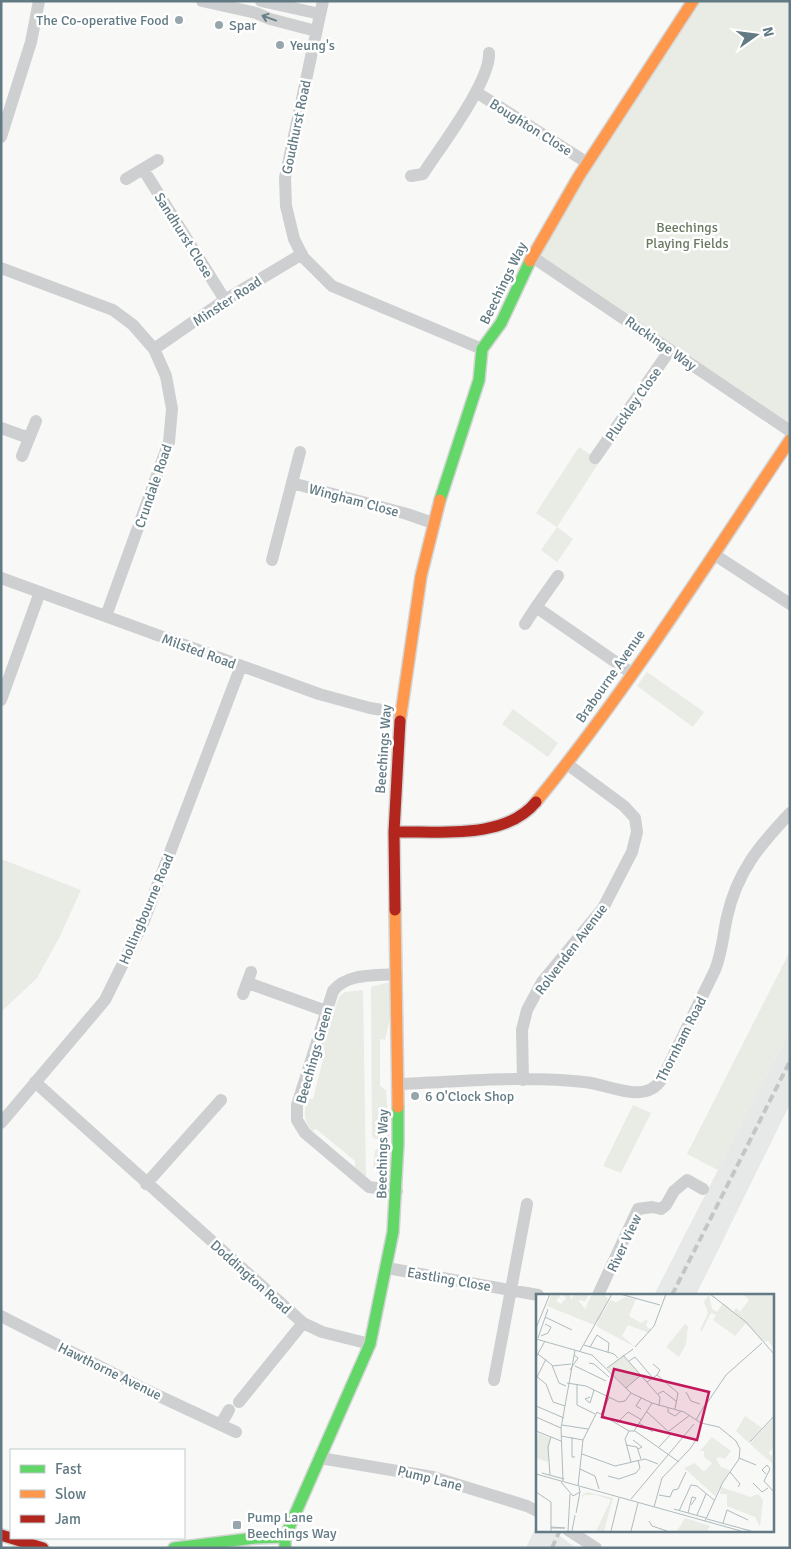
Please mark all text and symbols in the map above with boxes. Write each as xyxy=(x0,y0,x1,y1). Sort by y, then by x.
north arrow xyxy=(731,10,781,60)
place label: The Co-operative Food xyxy=(36,12,169,29)
one-way arrow xyxy=(262,13,278,22)
marker: The Co-operative Food xyxy=(173,14,185,26)
place label: Spar xyxy=(229,17,257,34)
marker: Spar xyxy=(213,19,225,31)
text: N xyxy=(759,25,778,39)
place label: Yeung's xyxy=(290,37,335,54)
marker: Yeung's xyxy=(274,39,286,51)
street label: Goudhurst Road xyxy=(278,78,315,176)
street label: Boughton Close xyxy=(486,95,575,160)
street label: Sandhurst Close xyxy=(151,189,217,281)
park label: Beechings Playing Fields xyxy=(645,219,729,252)
street label: Beechings Way xyxy=(476,239,531,327)
street label: Minster Road xyxy=(190,273,265,330)
street label: Ruckinge Way xyxy=(622,313,700,374)
street label: Pluckley Close xyxy=(602,364,665,444)
street label: Crundale Road xyxy=(131,442,176,530)
street label: Wingham Close xyxy=(307,480,401,521)
street label: Brabourne Avenue xyxy=(572,627,649,726)
street label: Milsted Road xyxy=(159,630,238,673)
street label: Beechings Way xyxy=(372,703,395,794)
street label: Hollingbourne Road xyxy=(115,851,177,967)
street label: Rolvenden Avenue xyxy=(532,901,611,998)
street label: Thornham Road xyxy=(653,994,710,1085)
street label: Beechings Green xyxy=(292,1005,336,1106)
place label: 6 O'Clock Shop xyxy=(425,1088,514,1105)
marker: 6 O'Clock Shop xyxy=(409,1090,421,1102)
street label: Beechings Way xyxy=(373,1109,392,1199)
street label: River View xyxy=(604,1211,645,1275)
street label: Doddington Road xyxy=(207,1237,295,1318)
street label: Eastling Close xyxy=(406,1264,492,1295)
inset map xyxy=(536,1294,774,1532)
street label: Hawthorne Avenue xyxy=(55,1339,164,1404)
legend xyxy=(10,1449,185,1539)
text: Fast xyxy=(55,1460,82,1478)
street label: Pump Lane xyxy=(396,1462,464,1495)
text: Slow xyxy=(55,1485,86,1503)
place label: Pump Lane Beechings Way xyxy=(247,1509,337,1542)
text: Jam xyxy=(55,1510,81,1528)
marker: Pump Lane Beechings Way xyxy=(231,1519,243,1531)

